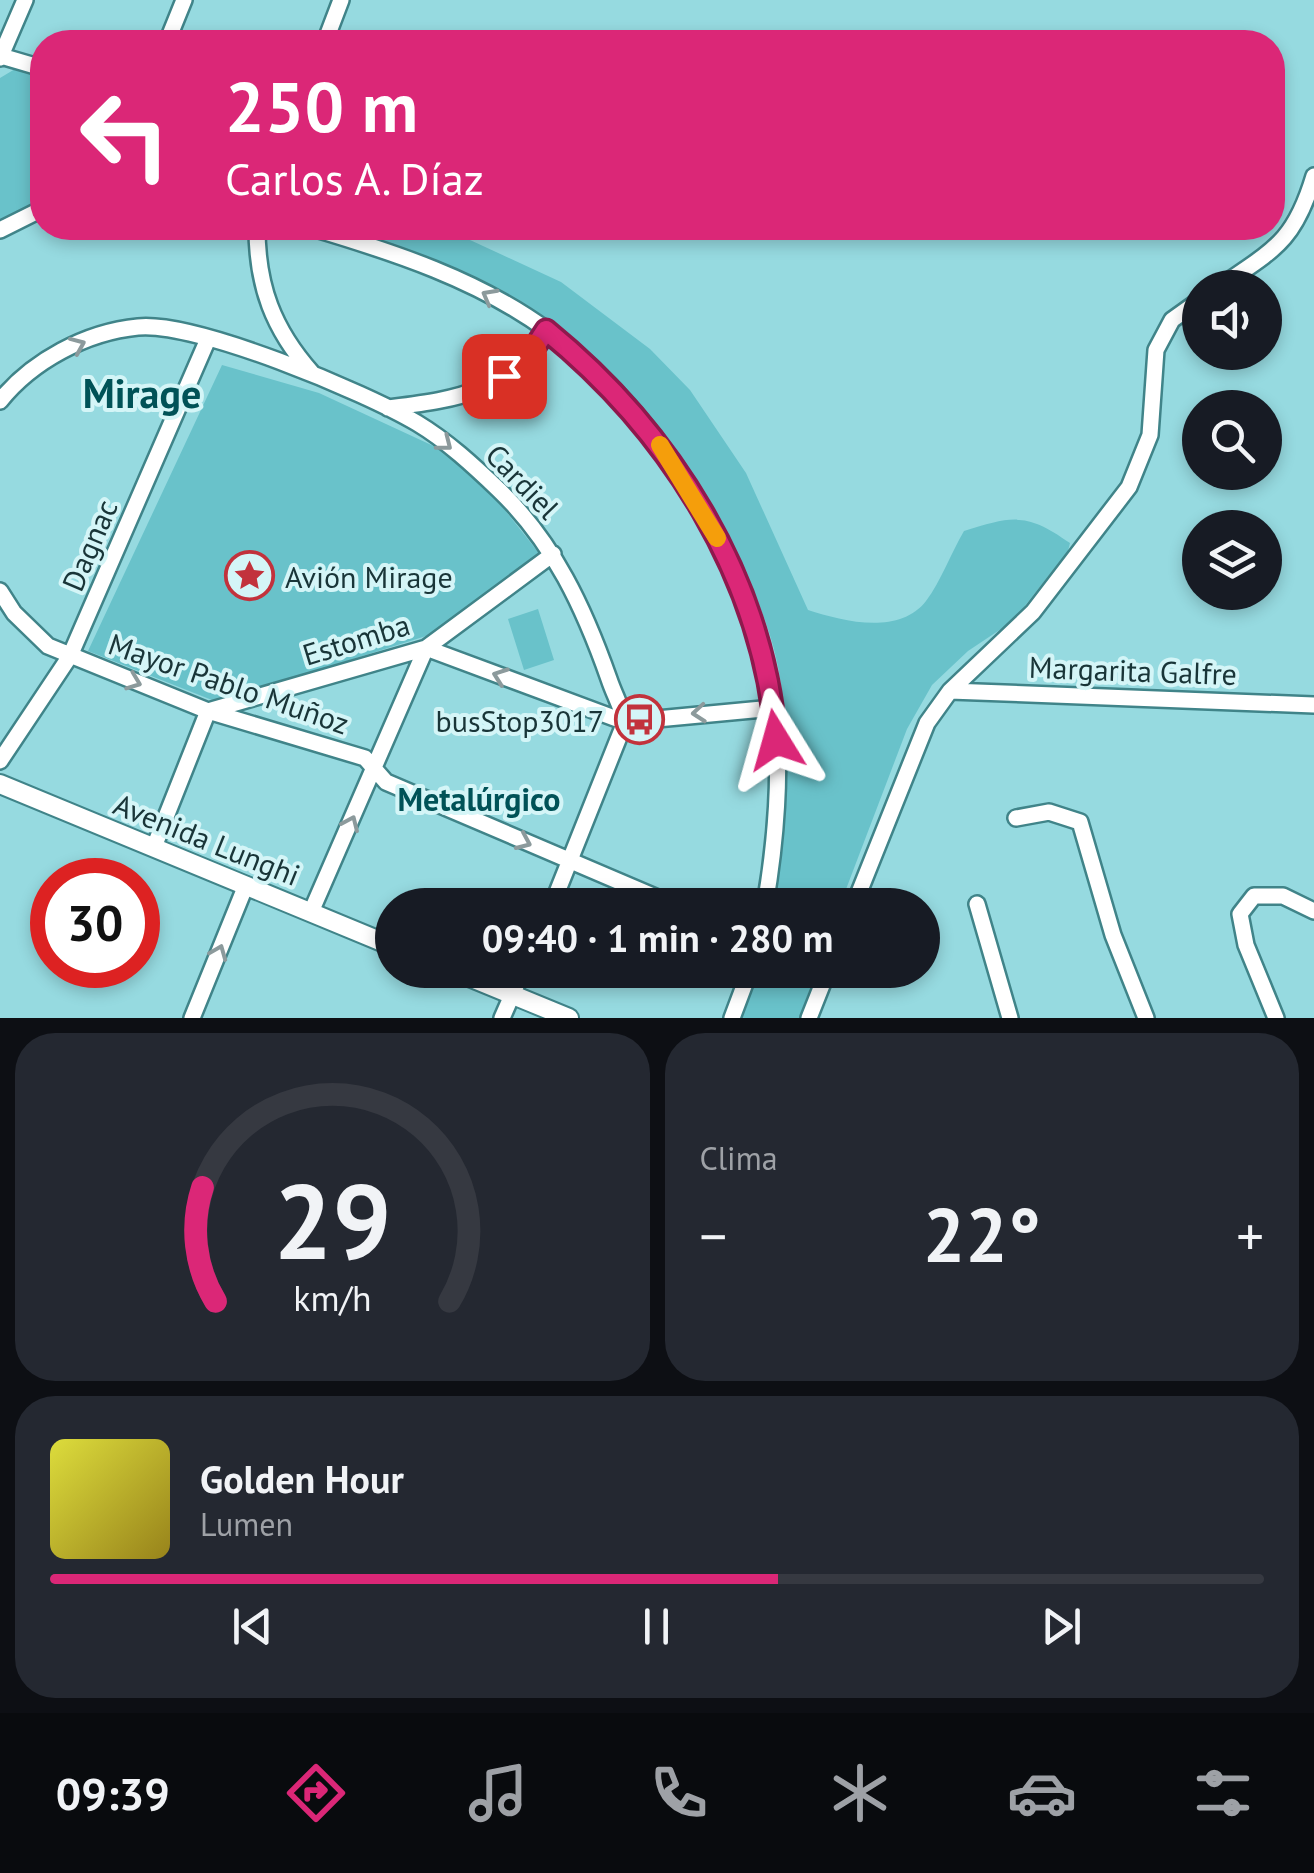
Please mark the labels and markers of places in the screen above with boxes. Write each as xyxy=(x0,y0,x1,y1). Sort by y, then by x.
pin xyxy=(462,334,547,419)
place icon: Avión Mirage xyxy=(224,550,276,602)
place label: Avión Mirage xyxy=(285,557,453,596)
bus stop icon: busStop3017 xyxy=(613,694,665,746)
place label: busStop3017 xyxy=(436,701,604,740)

